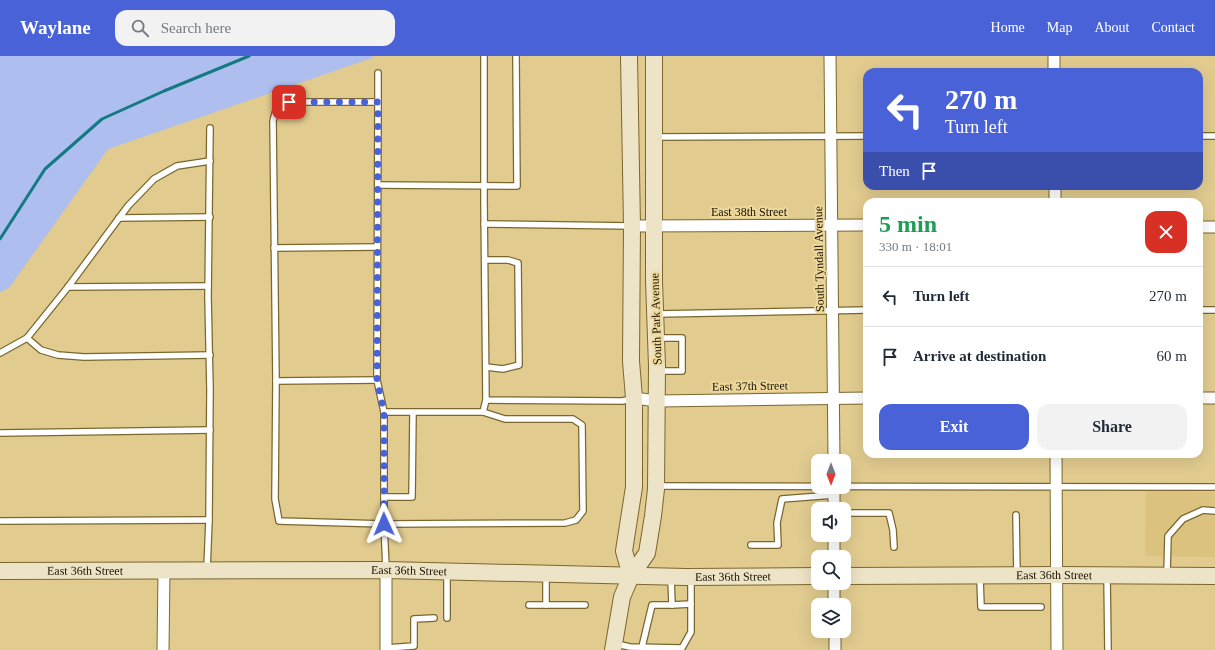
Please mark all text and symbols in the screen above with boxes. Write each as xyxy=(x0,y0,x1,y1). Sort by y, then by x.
search box xyxy=(115,10,395,46)
text: Waylane xyxy=(20,17,91,38)
icon: search xyxy=(129,17,151,39)
text: Search here xyxy=(161,20,231,36)
text: Home xyxy=(991,20,1025,35)
text: Map xyxy=(1047,20,1072,35)
text: About xyxy=(1094,20,1129,35)
text: Contact xyxy=(1151,20,1195,35)
icon: left xyxy=(879,84,931,136)
text: 270 m xyxy=(945,84,1017,115)
pin xyxy=(272,85,306,119)
icon: arrive xyxy=(278,91,300,113)
text: Turn left xyxy=(945,117,1008,137)
icon: arrive xyxy=(918,160,940,182)
text: Then xyxy=(879,163,910,179)
street label: East 38th Street xyxy=(711,205,788,219)
street label: South Tyndall Avenue xyxy=(811,206,827,312)
text: 5 min xyxy=(879,211,937,237)
button: close xyxy=(1145,211,1187,253)
text: 330 m · 18:01 xyxy=(879,239,952,254)
street label: South Park Avenue xyxy=(647,273,665,365)
icon: left xyxy=(879,286,901,308)
text: Turn left xyxy=(913,288,970,304)
text: 270 m xyxy=(1149,288,1187,304)
icon: arrive xyxy=(879,346,901,368)
text: Arrive at destination xyxy=(913,348,1046,364)
text: 60 m xyxy=(1157,348,1187,364)
street label: East 37th Street xyxy=(712,378,789,394)
button: Exit xyxy=(879,404,1029,450)
button: Share xyxy=(1037,404,1187,450)
north arrow xyxy=(811,454,851,494)
map controls xyxy=(811,454,851,638)
button: sound xyxy=(811,502,851,542)
position arrow xyxy=(363,503,405,545)
button: search xyxy=(811,550,851,590)
street label: East 36th Street xyxy=(371,563,448,578)
street label: East 36th Street xyxy=(47,564,124,578)
street label: East 36th Street xyxy=(1016,568,1093,582)
street label: East 36th Street xyxy=(695,569,772,584)
button: layers xyxy=(811,598,851,638)

